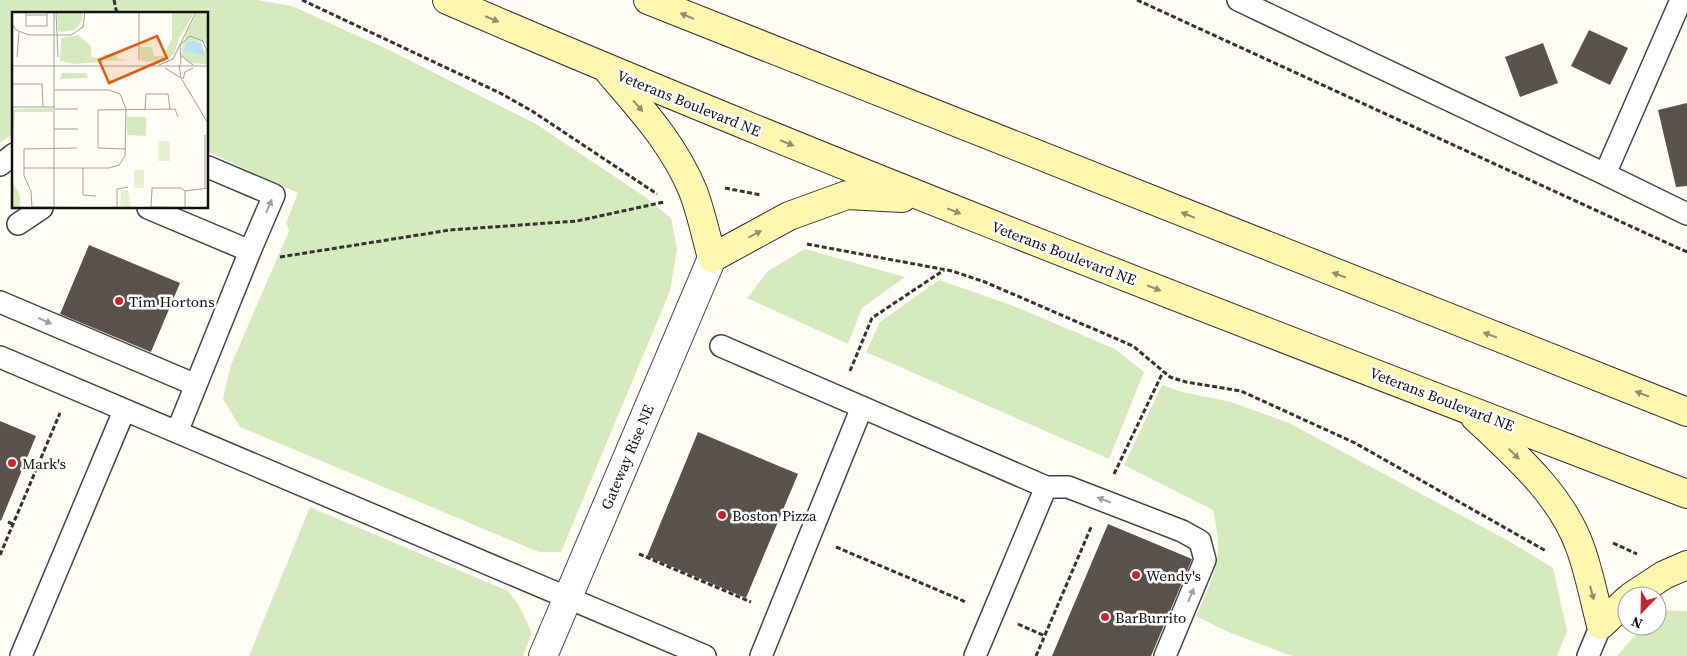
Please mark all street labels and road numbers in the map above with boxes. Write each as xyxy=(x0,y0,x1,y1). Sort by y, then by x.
street label: Veterans Boulevard NE xyxy=(614,65,764,141)
street label: Veterans Boulevard NE xyxy=(989,216,1139,290)
street label: Veterans Boulevard NE xyxy=(1367,362,1517,436)
street label: Gateway Rise NE xyxy=(595,401,659,513)

